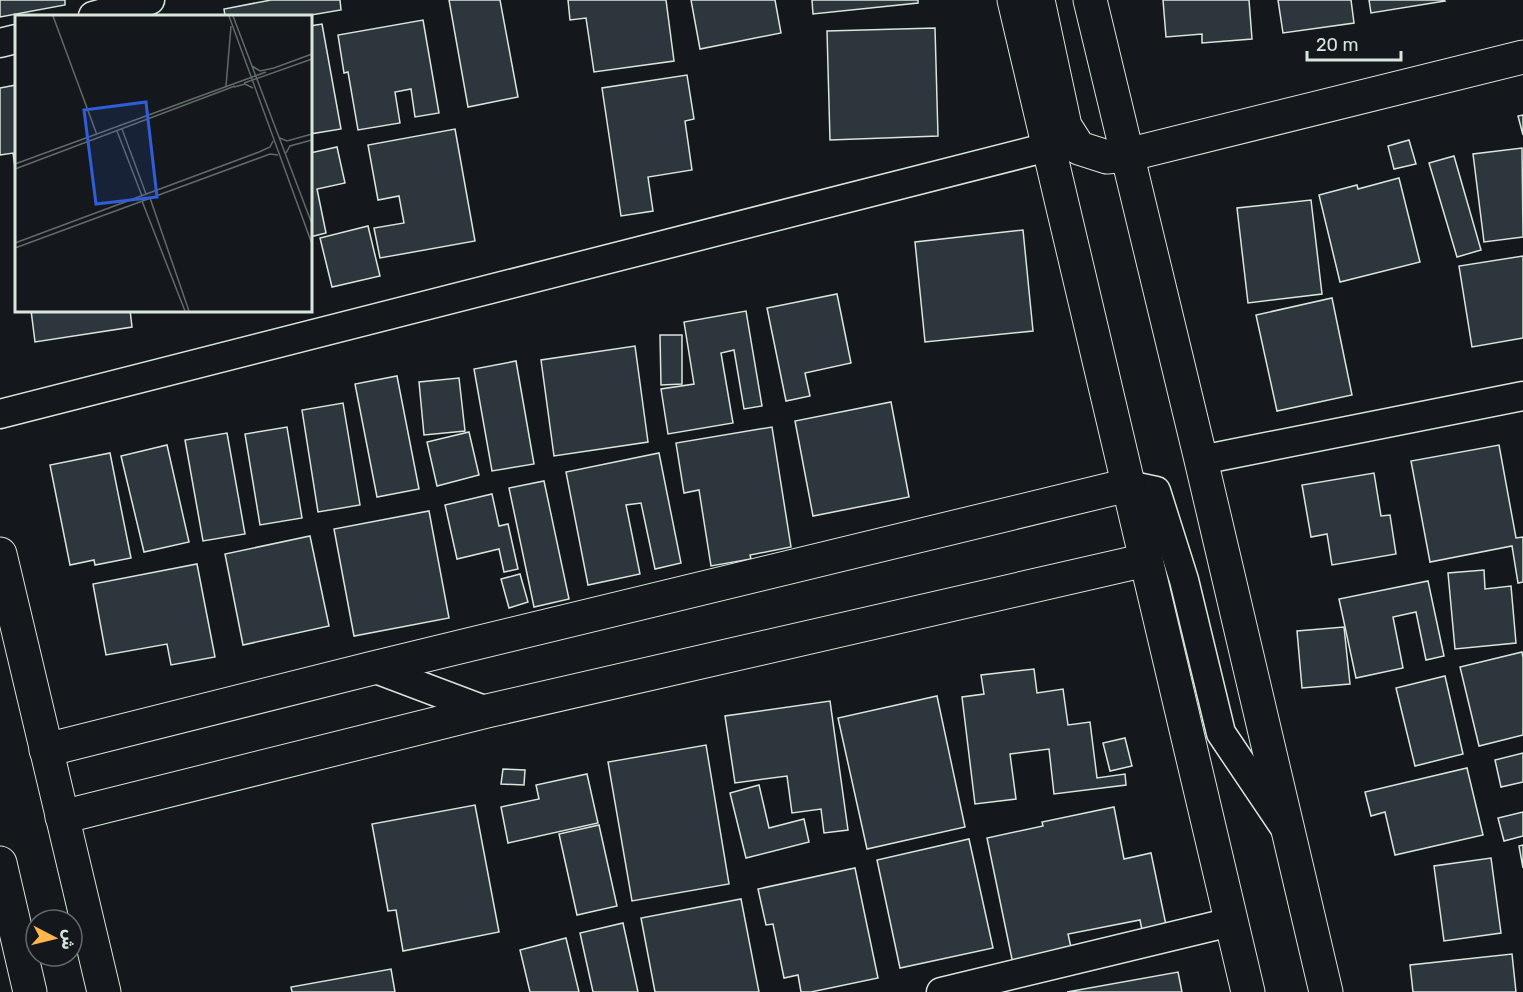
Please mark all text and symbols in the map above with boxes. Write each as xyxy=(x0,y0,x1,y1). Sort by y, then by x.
inset map xyxy=(15,15,312,312)
scale bar xyxy=(1307,24,1402,62)
text: 20 m xyxy=(1316,34,1358,56)
north arrow xyxy=(24,908,84,968)
text: ش xyxy=(58,929,79,951)

